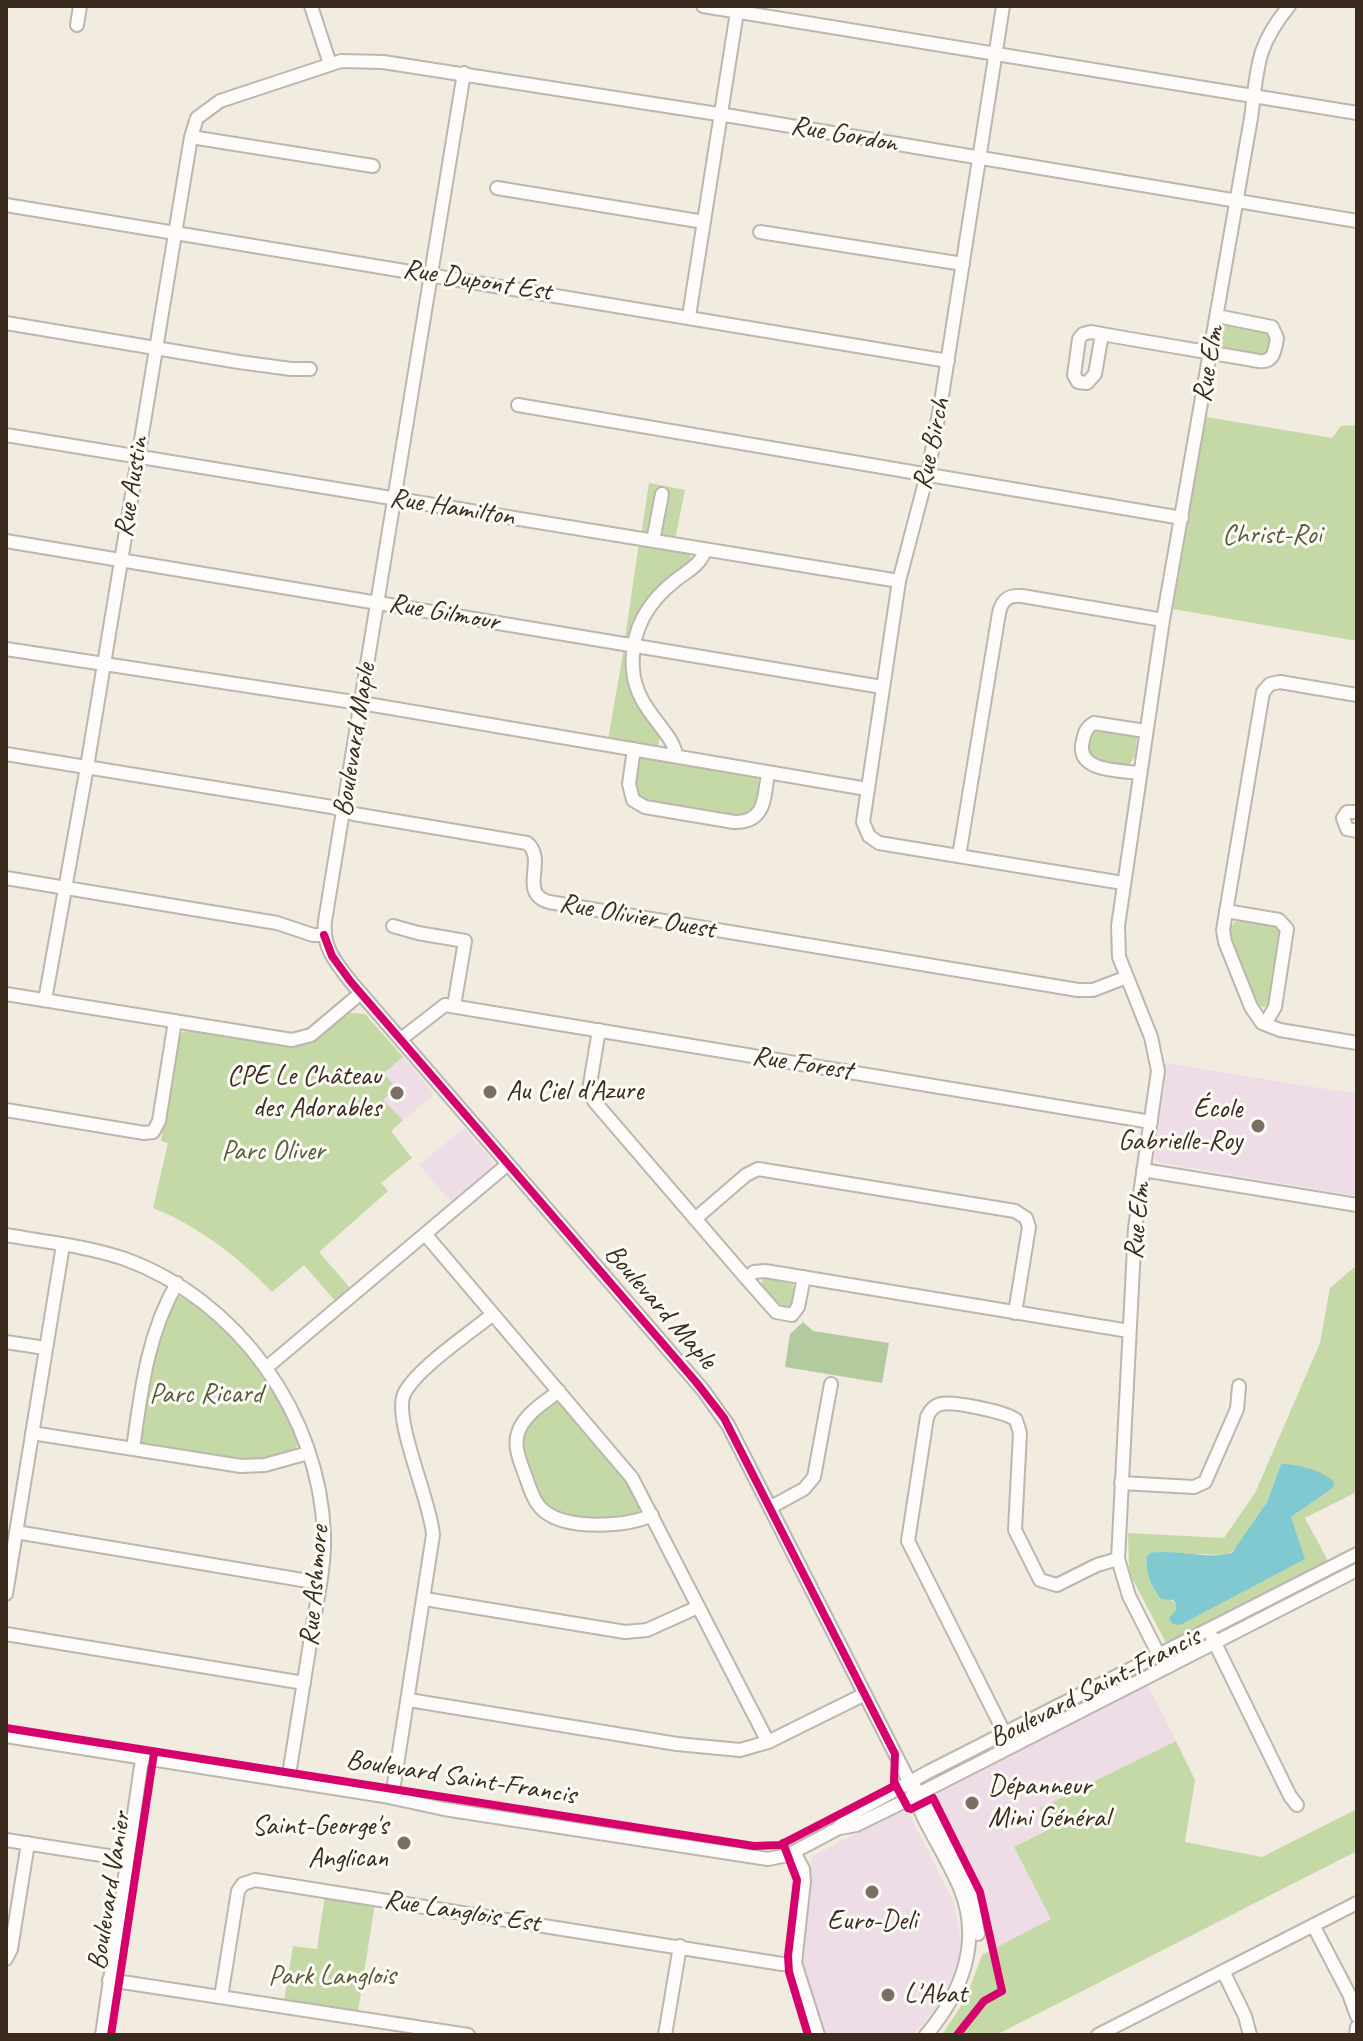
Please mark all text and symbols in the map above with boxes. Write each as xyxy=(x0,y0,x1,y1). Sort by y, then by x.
street label: Rue Gordon xyxy=(788,109,900,161)
street label: Rue Dupont Est xyxy=(400,253,554,309)
street label: Rue Elm xyxy=(1186,323,1232,405)
street label: Rue Birch xyxy=(906,395,958,493)
street label: Rue Austin xyxy=(107,434,157,540)
street label: Rue Hamilton xyxy=(387,482,517,534)
park label: Christ-Roi xyxy=(1222,519,1322,553)
street label: Rue Gilmour xyxy=(386,587,502,639)
street label: Boulevard Maple xyxy=(326,661,384,819)
street label: Rue Olivier Ouest xyxy=(557,887,717,947)
street label: Rue Forest xyxy=(750,1040,854,1088)
place label: CPE Le Château des Adorables xyxy=(227,1060,381,1126)
place label: Au Ciel d'Azure xyxy=(506,1075,643,1109)
marker: Au Ciel d'Azure xyxy=(481,1083,499,1101)
marker: CPE Le Château des Adorables xyxy=(388,1084,406,1102)
place label: École Gabrielle-Roy xyxy=(1118,1093,1242,1159)
marker: École Gabrielle-Roy xyxy=(1249,1117,1267,1135)
park label: Parc Oliver xyxy=(221,1135,325,1169)
street label: Rue Elm xyxy=(1117,1181,1159,1261)
street label: Boulevard Maple xyxy=(597,1238,723,1376)
park label: Parc Ricard xyxy=(149,1378,263,1412)
street label: Rue Ashmore xyxy=(293,1524,337,1648)
street label: Boulevard Saint-Francis xyxy=(984,1620,1206,1756)
street label: Boulevard Saint-Francis xyxy=(344,1743,578,1813)
place label: Dépanneur Mini Général xyxy=(988,1770,1110,1836)
marker: Dépanneur Mini Général xyxy=(963,1794,981,1812)
street label: Boulevard Vanier xyxy=(81,1810,139,1972)
place label: Saint-George's Anglican xyxy=(252,1810,388,1876)
marker: Saint-George's Anglican xyxy=(395,1834,413,1852)
street label: Rue Langlois Est xyxy=(382,1883,542,1941)
marker: Euro-Deli xyxy=(863,1883,881,1901)
place label: Euro-Deli xyxy=(827,1905,917,1939)
park label: Park Langlois xyxy=(268,1960,396,1994)
place label: L'Abat xyxy=(904,1978,967,2012)
marker: L'Abat xyxy=(879,1986,897,2004)

